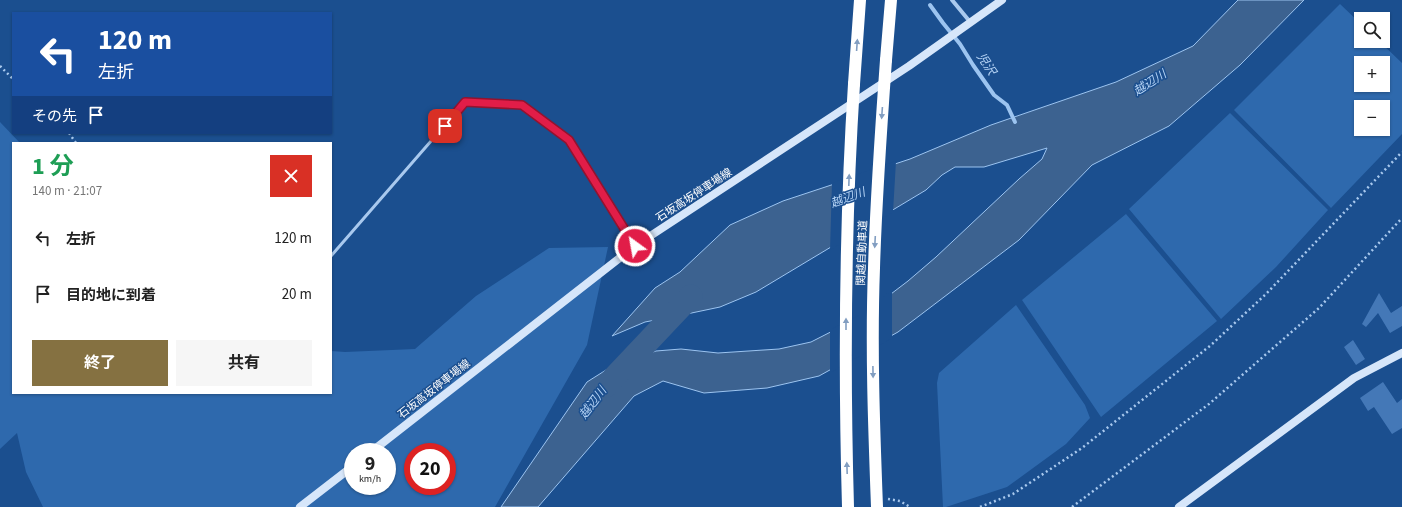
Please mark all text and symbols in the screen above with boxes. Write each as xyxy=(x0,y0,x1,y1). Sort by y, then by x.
map controls xyxy=(1354,12,1390,136)
button: search xyxy=(1354,12,1390,48)
text: 120 m xyxy=(98,20,172,60)
icon: left xyxy=(32,28,84,80)
one-way arrow xyxy=(854,39,861,51)
water label: 児沢 xyxy=(972,49,1001,80)
button: + xyxy=(1354,56,1390,92)
text: 左折 xyxy=(98,60,134,85)
water label: 越辺川 xyxy=(1130,65,1171,100)
button: − xyxy=(1354,100,1390,136)
icon: arrive xyxy=(85,104,107,126)
text: その先 xyxy=(32,106,77,127)
one-way arrow xyxy=(879,107,886,119)
pin xyxy=(428,109,462,143)
icon: arrive xyxy=(434,115,456,137)
text: 1 分 xyxy=(32,149,73,184)
button: close xyxy=(270,155,312,197)
street label: 石坂高坂停車場線 xyxy=(653,165,735,225)
one-way arrow xyxy=(846,174,853,186)
text: 140 m · 21:07 xyxy=(32,182,102,200)
water label: 越辺川 xyxy=(828,183,870,212)
street label: 関越自動車道 xyxy=(853,220,871,286)
position arrow xyxy=(614,225,656,267)
icon: left xyxy=(32,227,54,249)
text: 120 m xyxy=(274,228,312,249)
text: 左折 xyxy=(66,229,96,250)
one-way arrow xyxy=(872,236,878,249)
icon: arrive xyxy=(32,283,54,305)
text: 20 m xyxy=(282,284,312,305)
text: 目的地に到着 xyxy=(66,285,156,306)
one-way arrow xyxy=(843,317,849,330)
button: 終了 xyxy=(32,340,168,386)
button: 共有 xyxy=(176,340,312,386)
street label: 石坂高坂停車場線 xyxy=(395,356,473,422)
one-way arrow xyxy=(870,366,876,379)
water label: 越辺川 xyxy=(575,382,612,422)
speed limit sign: 20 xyxy=(404,443,456,495)
text: 9 xyxy=(365,450,375,478)
one-way arrow xyxy=(844,461,850,474)
text: km/h xyxy=(359,472,381,486)

